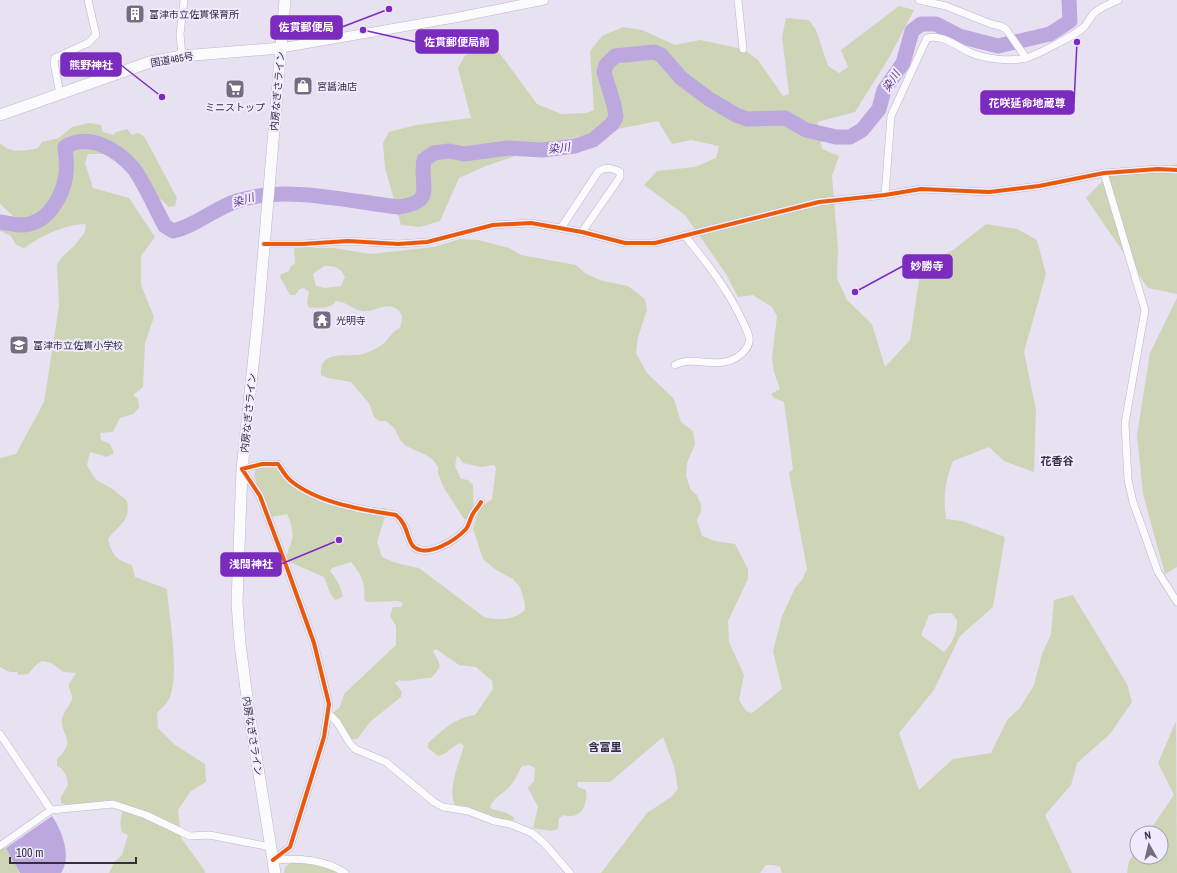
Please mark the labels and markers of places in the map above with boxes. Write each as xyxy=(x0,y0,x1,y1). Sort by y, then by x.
building icon: 富津市立佐貫保育所 xyxy=(124,3,146,25)
place label: 富津市立佐貫保育所 xyxy=(149,8,239,21)
callout: 佐貫郵便局 xyxy=(271,16,342,39)
callout: 佐貫郵便局前 xyxy=(416,30,498,53)
callout: 熊野神社 xyxy=(61,53,121,76)
shop icon: 宮醤油店 xyxy=(292,75,314,97)
supermarket icon: ミニストップ xyxy=(224,78,246,100)
place label: 宮醤油店 xyxy=(317,80,357,93)
callout: 花咲延命地蔵尊 xyxy=(981,91,1074,114)
place label: ミニストップ xyxy=(205,101,265,114)
callout: 妙勝寺 xyxy=(903,255,952,278)
temple icon: 光明寺 xyxy=(311,309,333,331)
place label: 光明寺 xyxy=(336,314,366,327)
school or university icon: 富津市立佐貫小学校 xyxy=(8,334,30,356)
place label: 富津市立佐貫小学校 xyxy=(33,339,123,352)
callout: 浅間神社 xyxy=(221,553,281,576)

